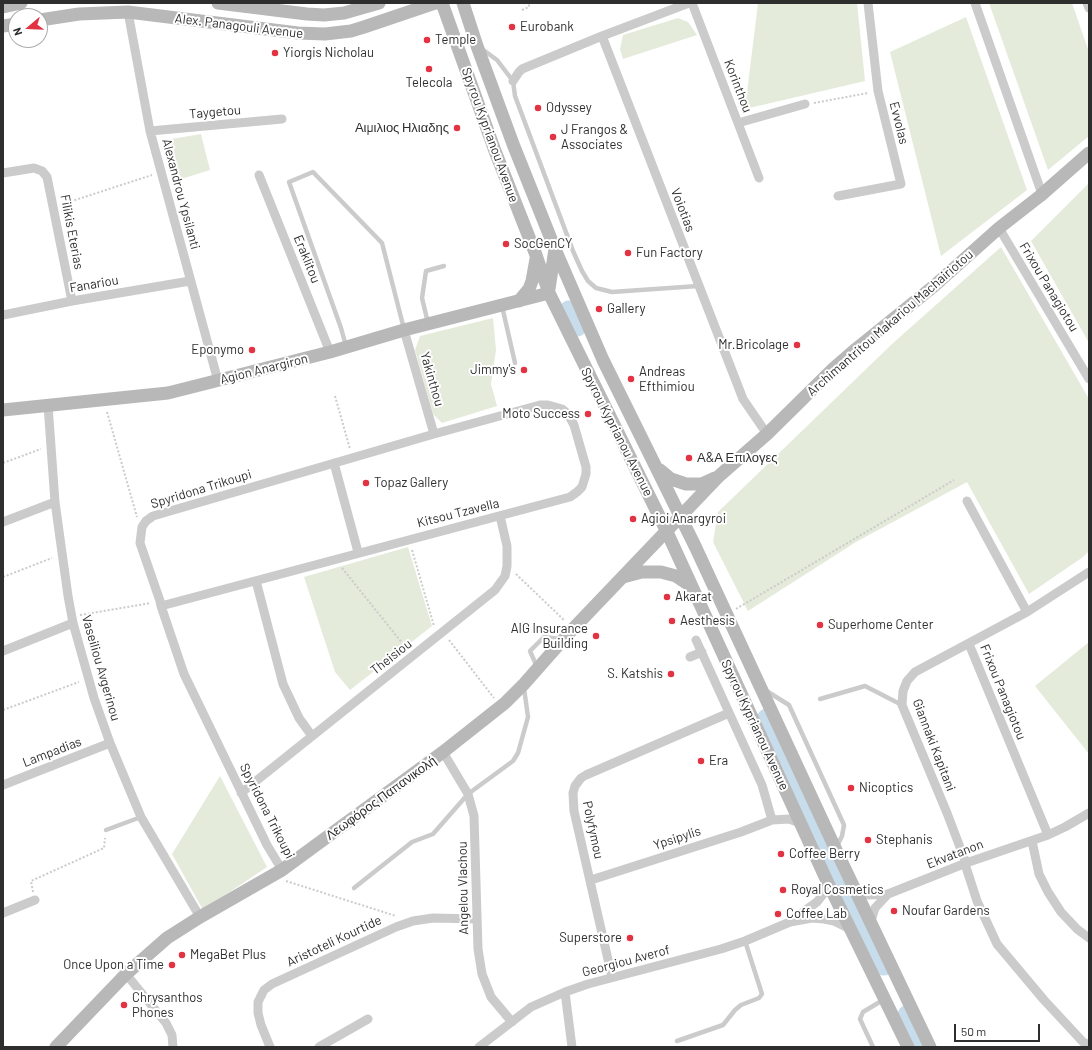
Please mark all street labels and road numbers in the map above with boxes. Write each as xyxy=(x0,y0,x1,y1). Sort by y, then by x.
street label: Alex. Panagouli Avenue xyxy=(174,10,304,42)
street label: Korinthou xyxy=(721,57,755,115)
street label: Spyrou Kyprianou Avenue xyxy=(458,65,522,205)
street label: EvvoIas xyxy=(886,100,912,146)
street label: Taygetou xyxy=(188,102,242,122)
street label: Alexandrou Ypsilanti xyxy=(159,137,203,251)
street label: Voiotias xyxy=(668,186,698,234)
street label: Filikis Eterias xyxy=(57,193,87,271)
street label: Eraklitou xyxy=(290,233,324,285)
street label: Frixou Panagiotou xyxy=(1016,239,1082,335)
street label: Archimantritou Makariou Machairiotou xyxy=(804,247,976,399)
street label: Fanariou xyxy=(68,272,120,296)
street label: Yakinthou xyxy=(417,350,447,408)
street label: Agion Anargiron xyxy=(219,351,309,387)
street label: Spyrou Kyprianou Avenue xyxy=(578,365,656,499)
street label: Spyridona Trikoupi xyxy=(149,466,253,512)
street label: Kitsou Tzavella xyxy=(415,495,501,531)
street label: Vaseiliou Avgerinou xyxy=(78,613,124,723)
street label: Theisiou xyxy=(367,636,415,678)
street label: Frixou Panagiotou xyxy=(977,642,1029,742)
street label: Spyrou Kyprianou Avenue xyxy=(718,657,792,793)
street label: Giannaki Kapitani xyxy=(909,697,959,793)
street label: Lampadias xyxy=(20,734,84,770)
street label: Λεωφόρος Παπανικολή xyxy=(323,753,439,843)
street label: Spyridona Trikoupi xyxy=(236,761,298,861)
street label: Polyfymou xyxy=(579,800,607,860)
street label: Ypsipylis xyxy=(651,823,703,853)
street label: Ekvatanon xyxy=(924,836,986,872)
street label: Angelou Vlachou xyxy=(454,841,472,935)
street label: Aristoteli Kourtide xyxy=(284,912,384,970)
street label: Georgiou Averof xyxy=(580,942,672,980)

